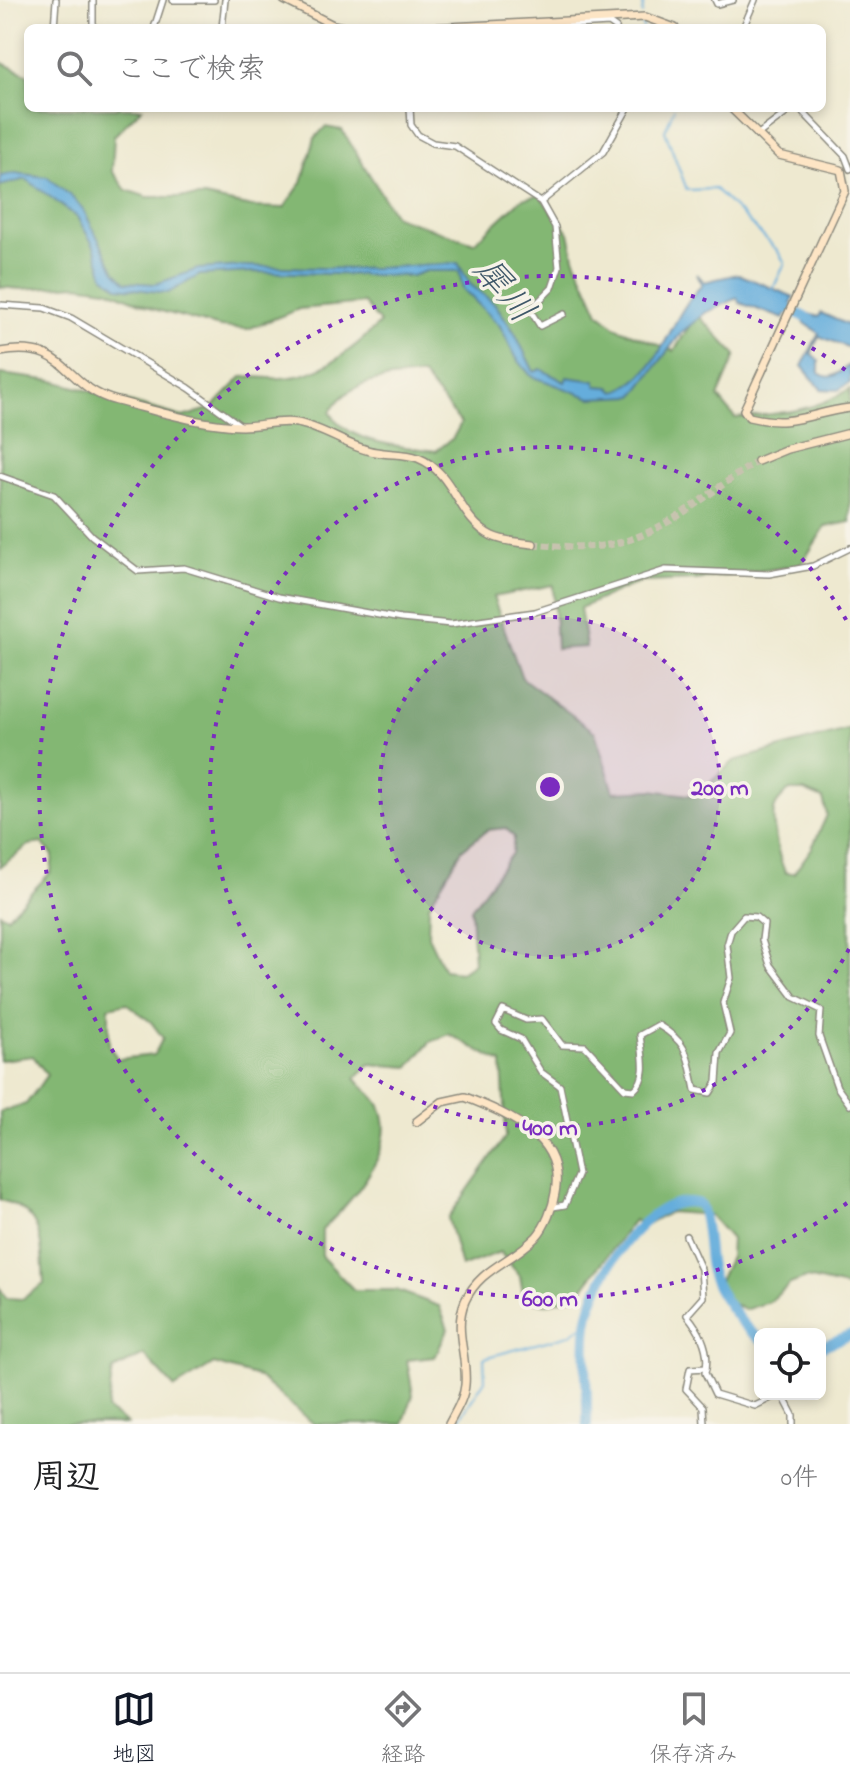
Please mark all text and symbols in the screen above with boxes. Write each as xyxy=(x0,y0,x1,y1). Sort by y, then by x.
search box xyxy=(24,24,826,112)
icon: search xyxy=(52,46,96,90)
text: ここで検索 xyxy=(116,49,266,93)
water label: 犀川 xyxy=(459,247,546,337)
text: 200 m xyxy=(690,772,749,807)
centre of rings xyxy=(536,773,564,801)
text: 400 m xyxy=(522,1112,578,1147)
text: 600 m xyxy=(522,1283,578,1318)
map controls xyxy=(754,1328,826,1400)
button: locate xyxy=(754,1328,826,1400)
text: 周辺 xyxy=(32,1454,100,1504)
text: 0件 xyxy=(781,1460,818,1498)
tab: 地図 xyxy=(112,1687,156,1772)
tab: 経路 xyxy=(381,1687,425,1772)
tab: 保存済み xyxy=(650,1687,738,1772)

